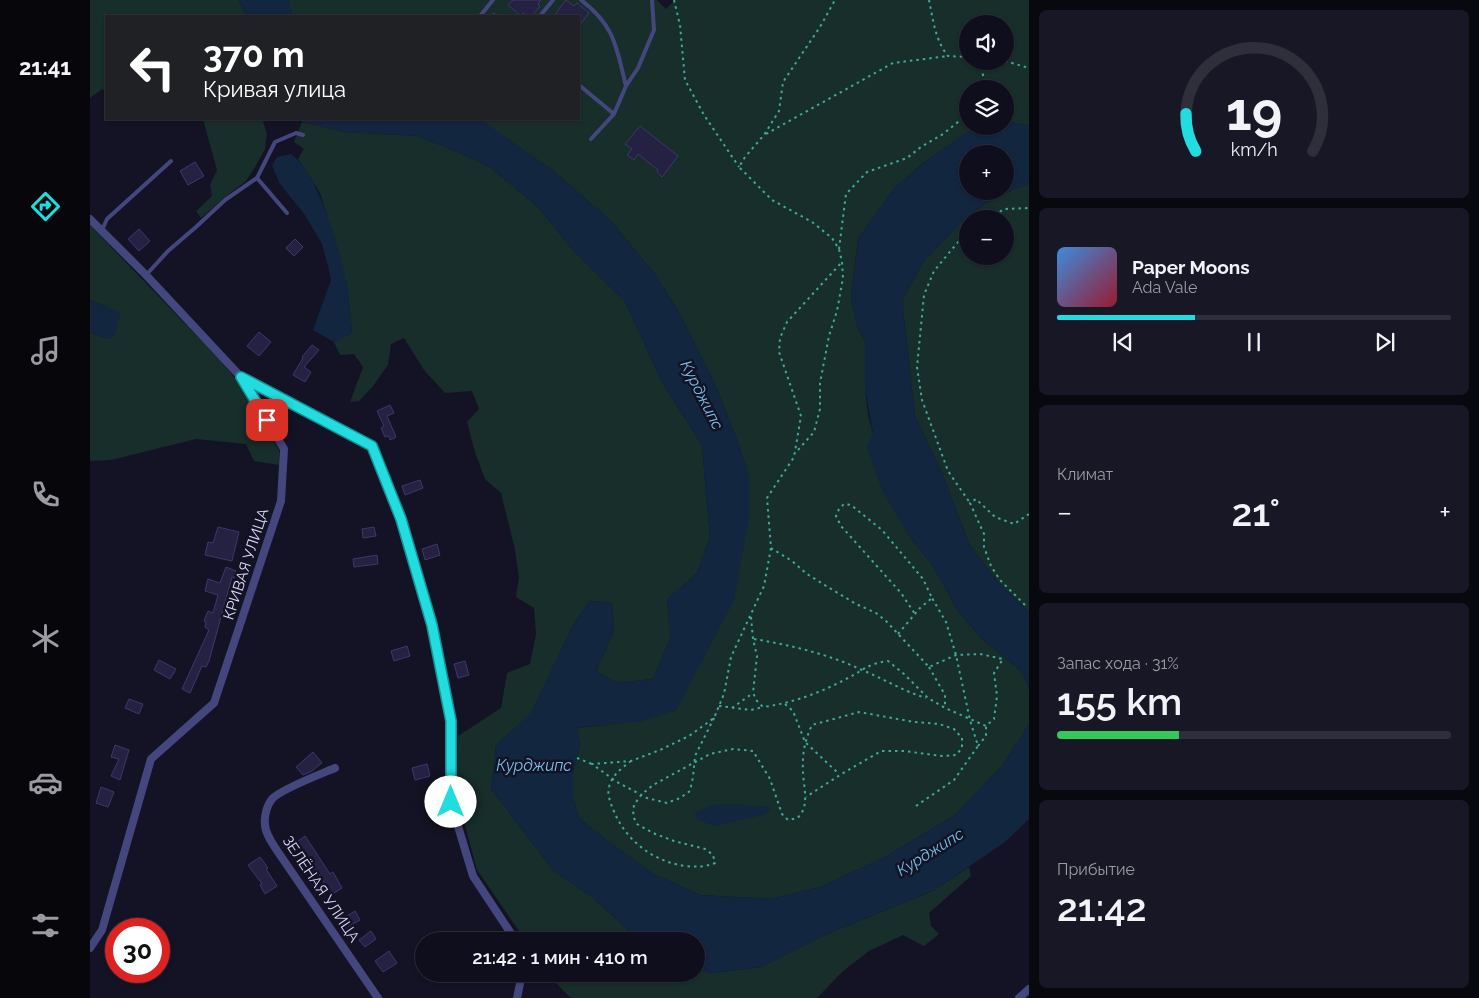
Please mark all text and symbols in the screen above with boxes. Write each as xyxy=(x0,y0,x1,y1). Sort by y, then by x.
map controls xyxy=(959,15,1014,265)
button: sound xyxy=(959,15,1014,70)
text: 370 m xyxy=(203,34,305,75)
icon: left xyxy=(120,35,185,100)
text: 21:41 xyxy=(19,54,71,80)
text: Кривая улица xyxy=(203,76,346,102)
button: layers xyxy=(959,80,1014,135)
text: 19 xyxy=(1226,81,1282,142)
text: km/h xyxy=(1230,139,1278,160)
button: + xyxy=(959,145,1014,200)
icon: directions xyxy=(28,189,63,224)
button: − xyxy=(959,210,1014,265)
text: Paper Moons xyxy=(1132,256,1250,278)
text: Ada Vale xyxy=(1132,278,1197,297)
icon: previous xyxy=(1109,328,1137,356)
icon: pause xyxy=(1240,328,1268,356)
icon: next xyxy=(1371,328,1399,356)
icon: music xyxy=(28,333,63,368)
water label: Курджипс xyxy=(676,357,728,433)
pin xyxy=(246,399,288,441)
icon: arrive xyxy=(253,406,281,434)
text: Климат xyxy=(1057,465,1113,484)
icon: phone xyxy=(28,477,63,512)
text: 21° xyxy=(1231,490,1280,535)
text: − xyxy=(1057,496,1072,529)
text: + xyxy=(1439,496,1451,529)
street label: КРИВАЯ УЛИЦА xyxy=(219,506,273,622)
icon: climate xyxy=(28,621,63,656)
text: Запас хода · 31% xyxy=(1057,654,1179,673)
text: 155 km xyxy=(1057,679,1182,724)
water label: Курджипс xyxy=(496,756,572,775)
icon: car xyxy=(28,765,63,800)
position arrow xyxy=(424,775,476,827)
water label: Курджипс xyxy=(893,824,967,880)
street label: ЗЕЛЁНАЯ УЛИЦА xyxy=(279,832,364,946)
text: Прибытие xyxy=(1057,860,1135,879)
text: 21:42 xyxy=(1057,885,1147,930)
icon: filters xyxy=(28,908,63,943)
speed limit sign: 30 xyxy=(105,918,170,983)
text: 21:42 · 1 мин · 410 m xyxy=(472,946,648,968)

